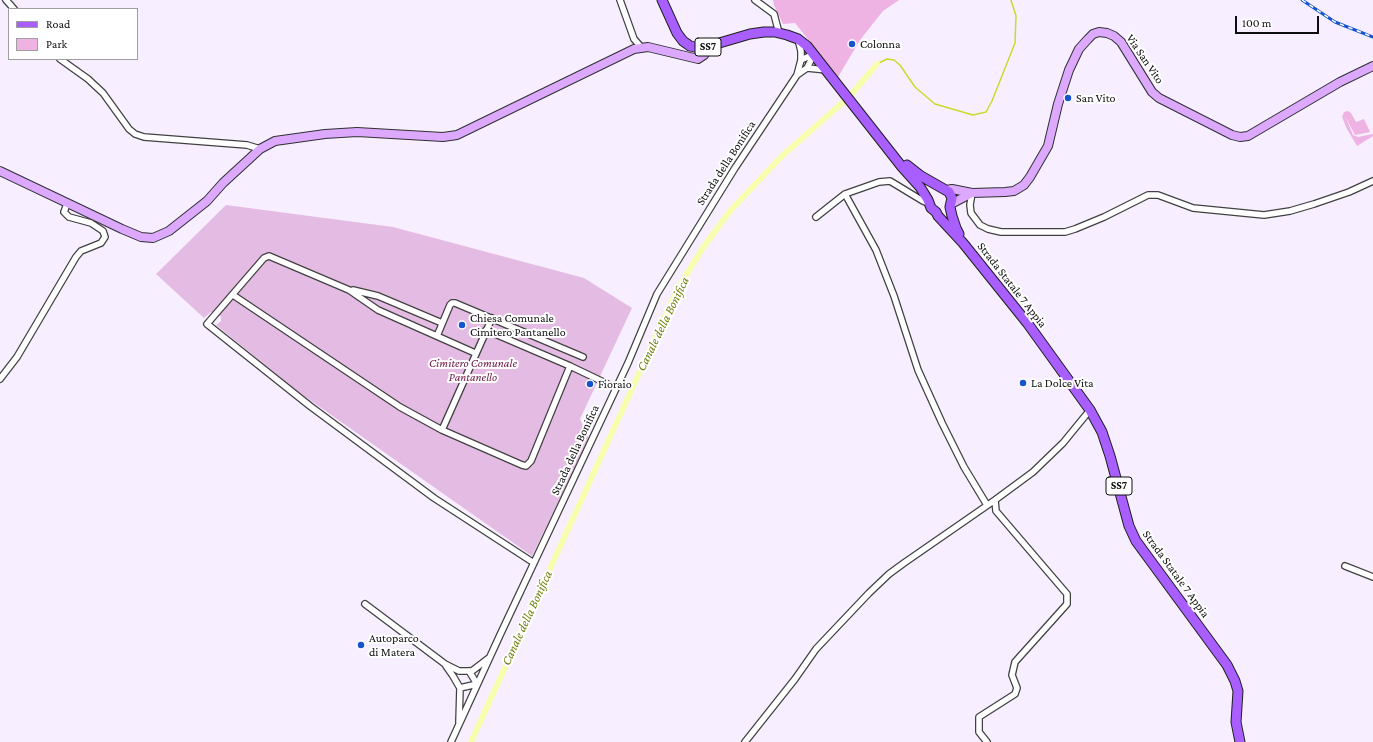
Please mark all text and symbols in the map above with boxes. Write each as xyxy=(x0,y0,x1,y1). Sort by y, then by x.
legend xyxy=(8,8,138,60)
scale bar xyxy=(1237,8,1321,34)
text: 100 m xyxy=(1242,16,1271,30)
text: Road xyxy=(46,17,70,31)
street label: Via San Vito xyxy=(1123,31,1167,87)
text: Park xyxy=(46,37,67,51)
place label: Colonna xyxy=(860,37,901,51)
road number: SS7 xyxy=(695,38,721,56)
marker: Colonna xyxy=(847,39,857,49)
place label: San Vito xyxy=(1076,91,1116,105)
marker: San Vito xyxy=(1063,93,1073,103)
street label: Strada della Bonifica xyxy=(693,118,759,208)
street label: Strada Statale 7 Appia xyxy=(974,239,1050,331)
water label: Canale della Bonifica xyxy=(633,274,693,374)
place label: Chiesa Comunale Cimitero Pantanello xyxy=(470,311,566,339)
marker: Chiesa Comunale Cimitero Pantanello xyxy=(457,320,467,330)
park label: Cimitero Comunale Pantanello xyxy=(429,356,517,384)
place label: La Dolce Vita xyxy=(1031,376,1094,390)
place label: Fioraio xyxy=(598,377,632,391)
marker: La Dolce Vita xyxy=(1018,378,1028,388)
marker: Fioraio xyxy=(585,379,595,389)
street label: Strada della Bonifica xyxy=(548,403,602,497)
road number: SS7 xyxy=(1106,477,1132,495)
street label: Strada Statale 7 Appia xyxy=(1139,528,1213,620)
water label: Canale della Bonifica xyxy=(498,568,556,668)
place label: Autoparco di Matera xyxy=(369,631,419,659)
marker: Autoparco di Matera xyxy=(356,640,366,650)

